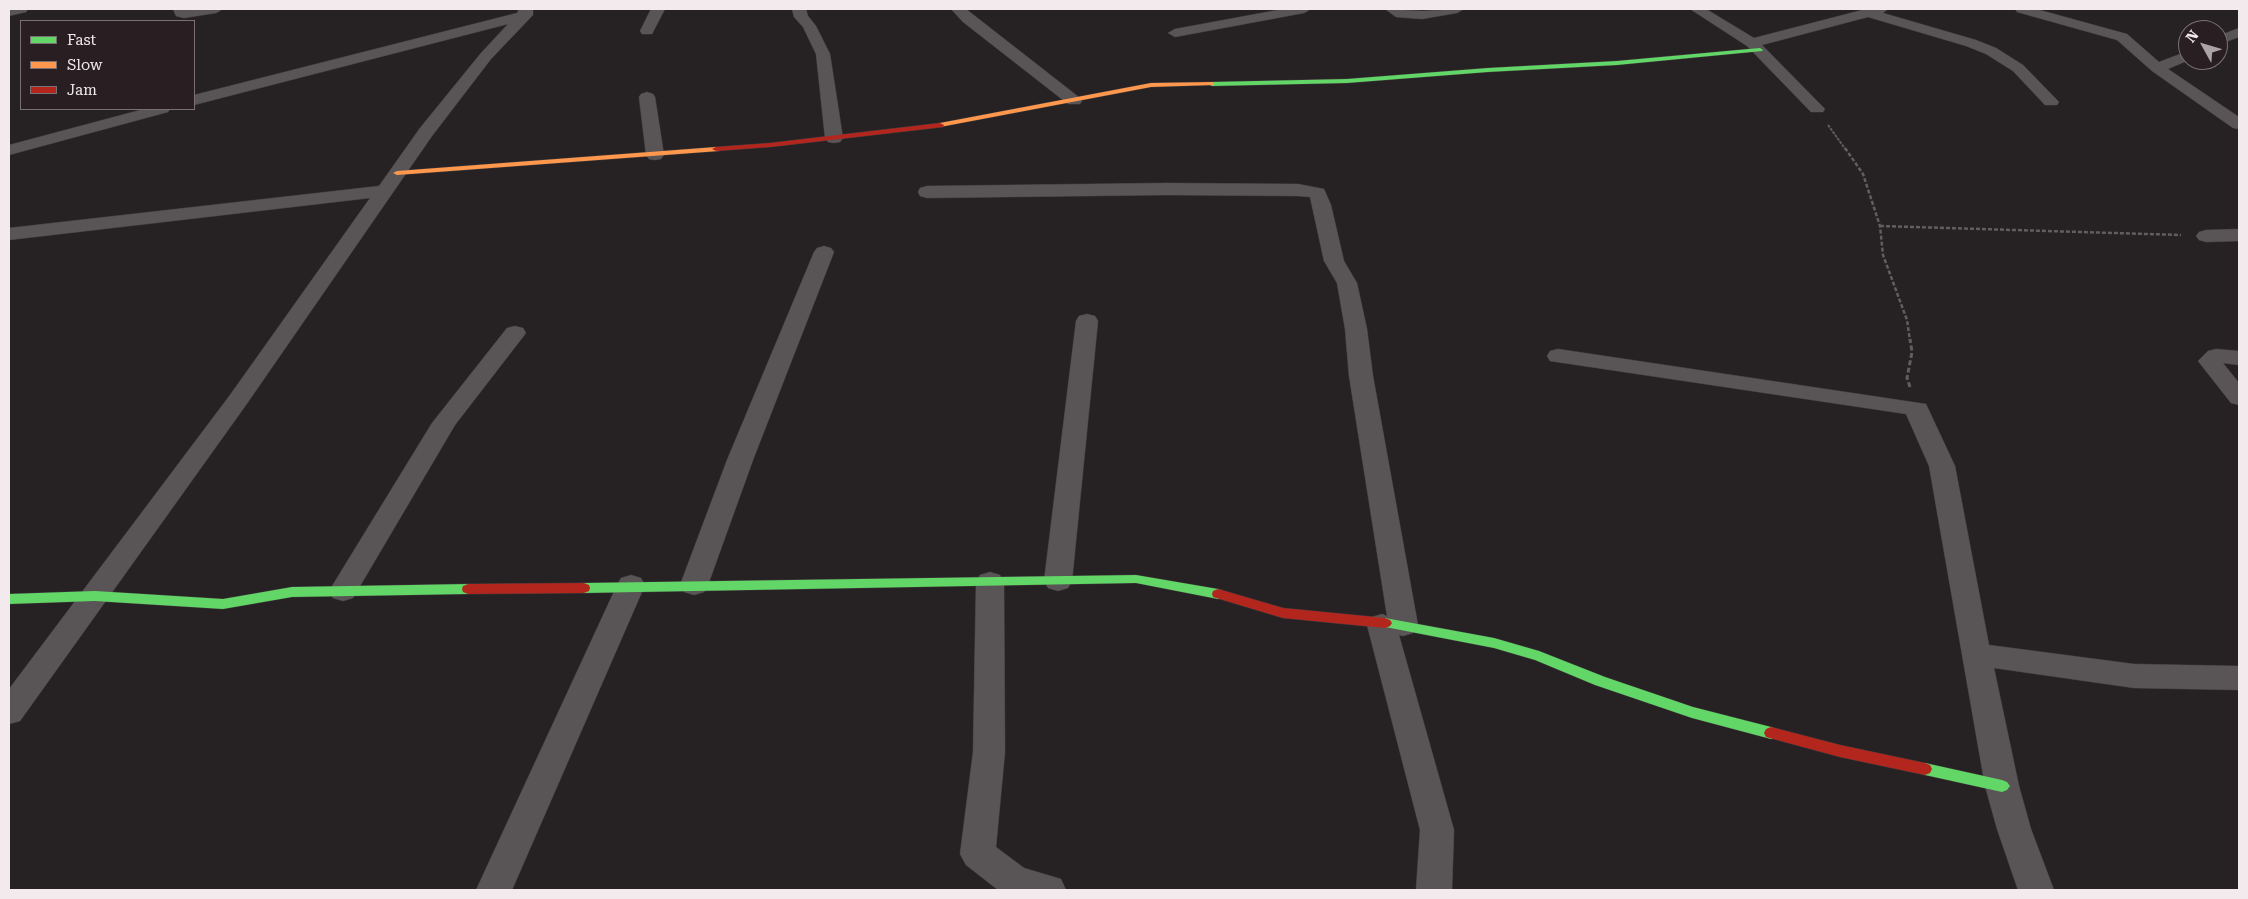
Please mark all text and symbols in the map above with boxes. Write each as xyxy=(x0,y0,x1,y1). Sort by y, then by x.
legend xyxy=(20,20,195,110)
north arrow xyxy=(2178,20,2228,70)
text: N xyxy=(2183,27,2202,45)
text: Fast xyxy=(67,31,96,49)
text: Slow xyxy=(67,56,102,74)
text: Jam xyxy=(67,81,97,99)

